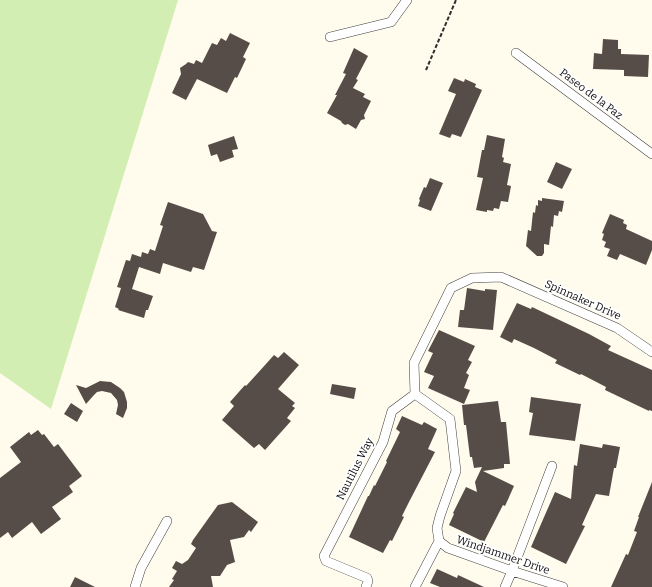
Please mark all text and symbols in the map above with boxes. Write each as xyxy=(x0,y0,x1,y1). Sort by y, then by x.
street label: Paseo de la Paz xyxy=(557,66,625,122)
street label: Spinnaker Drive xyxy=(543,277,623,323)
street label: Nautilus Way xyxy=(334,436,376,502)
street label: Windjammer Drive xyxy=(455,533,551,577)

